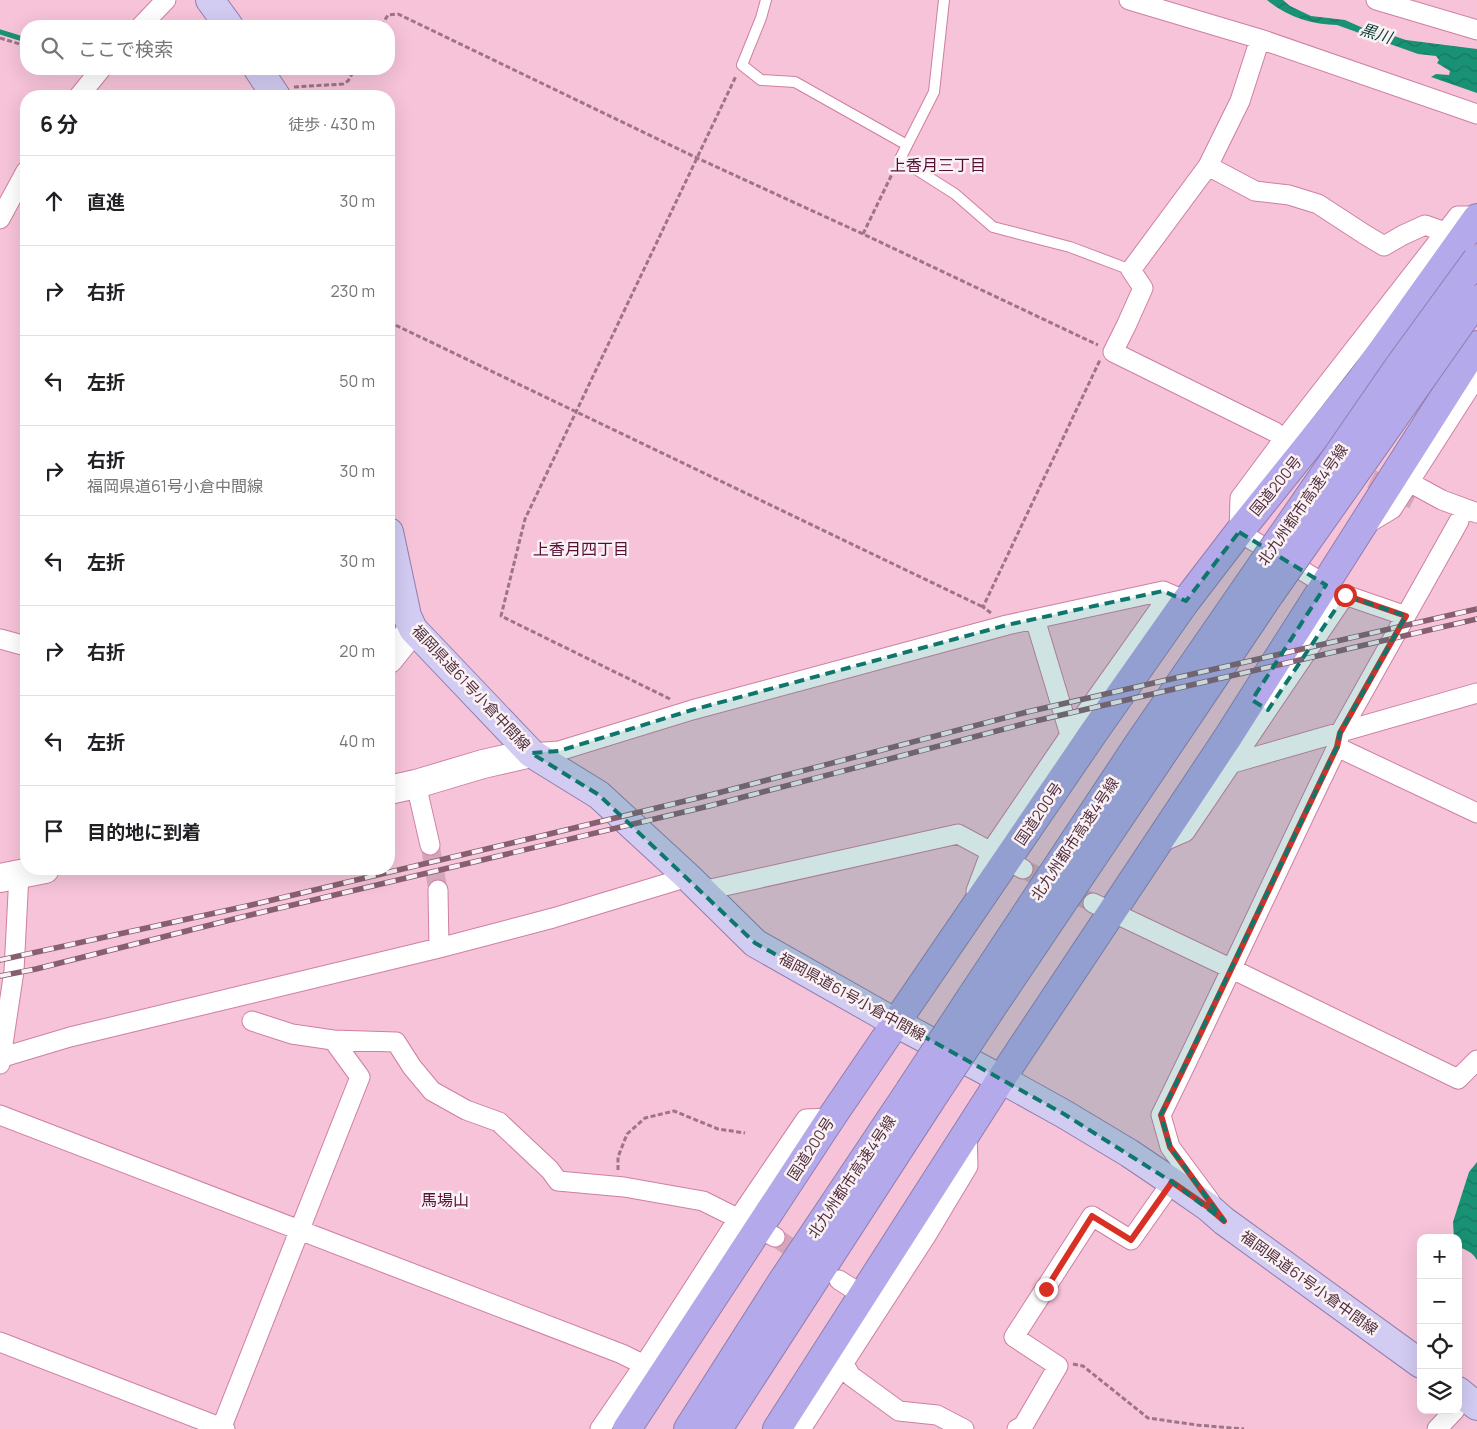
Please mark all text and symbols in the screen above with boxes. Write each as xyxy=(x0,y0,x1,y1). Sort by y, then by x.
water label: 黒川 xyxy=(1357,18,1396,49)
search box xyxy=(20,20,395,75)
icon: search xyxy=(38,34,66,62)
text: ここで検索 xyxy=(78,36,173,62)
text: 6 分 xyxy=(40,110,78,138)
text: 徒歩 · 430 m xyxy=(288,113,375,135)
district label: 上香月三丁目 xyxy=(890,154,986,176)
icon: ahead xyxy=(40,187,68,215)
text: 直進 xyxy=(87,189,125,215)
text: 30 m xyxy=(340,190,375,212)
icon: right xyxy=(40,277,68,305)
text: 右折 xyxy=(87,279,125,305)
text: 230 m xyxy=(331,280,375,302)
icon: left xyxy=(40,367,68,395)
text: 左折 xyxy=(87,369,125,395)
text: 50 m xyxy=(339,370,375,392)
street label: 北九州都市高速4号線 xyxy=(1253,440,1352,570)
text: 右折 xyxy=(87,447,125,473)
street label: 国道200号 xyxy=(1245,451,1306,520)
icon: right xyxy=(40,457,68,485)
text: 30 m xyxy=(340,460,375,482)
text: 福岡県道61号小倉中間線 xyxy=(87,475,263,497)
district label: 上香月四丁目 xyxy=(533,538,629,560)
icon: left xyxy=(40,547,68,575)
text: 左折 xyxy=(87,549,125,575)
text: 30 m xyxy=(340,550,375,572)
route start xyxy=(1334,584,1357,607)
street label: 福岡県道61号小倉中間線 xyxy=(407,620,535,755)
icon: right xyxy=(40,637,68,665)
text: 右折 xyxy=(87,639,125,665)
text: 20 m xyxy=(339,640,375,662)
icon: left xyxy=(40,727,68,755)
text: 左折 xyxy=(87,729,125,755)
text: 40 m xyxy=(339,730,375,752)
street label: 北九州都市高速4号線 xyxy=(1026,773,1124,904)
street label: 国道200号 xyxy=(1010,778,1067,849)
icon: arrive xyxy=(40,817,68,845)
text: 目的地に到着 xyxy=(87,819,201,845)
street label: 福岡県道61号小倉中間線 xyxy=(775,947,929,1046)
street label: 北九州都市高速4号線 xyxy=(803,1111,901,1242)
street label: 国道200号 xyxy=(782,1113,839,1185)
district label: 馬場山 xyxy=(421,1189,469,1211)
street label: 福岡県道61号小倉中間線 xyxy=(1236,1226,1382,1340)
map controls xyxy=(1417,1234,1462,1414)
button: + xyxy=(1417,1234,1462,1279)
route end xyxy=(1035,1278,1058,1301)
button: − xyxy=(1417,1279,1462,1324)
button: locate xyxy=(1417,1324,1462,1369)
button: layers xyxy=(1417,1369,1462,1414)

